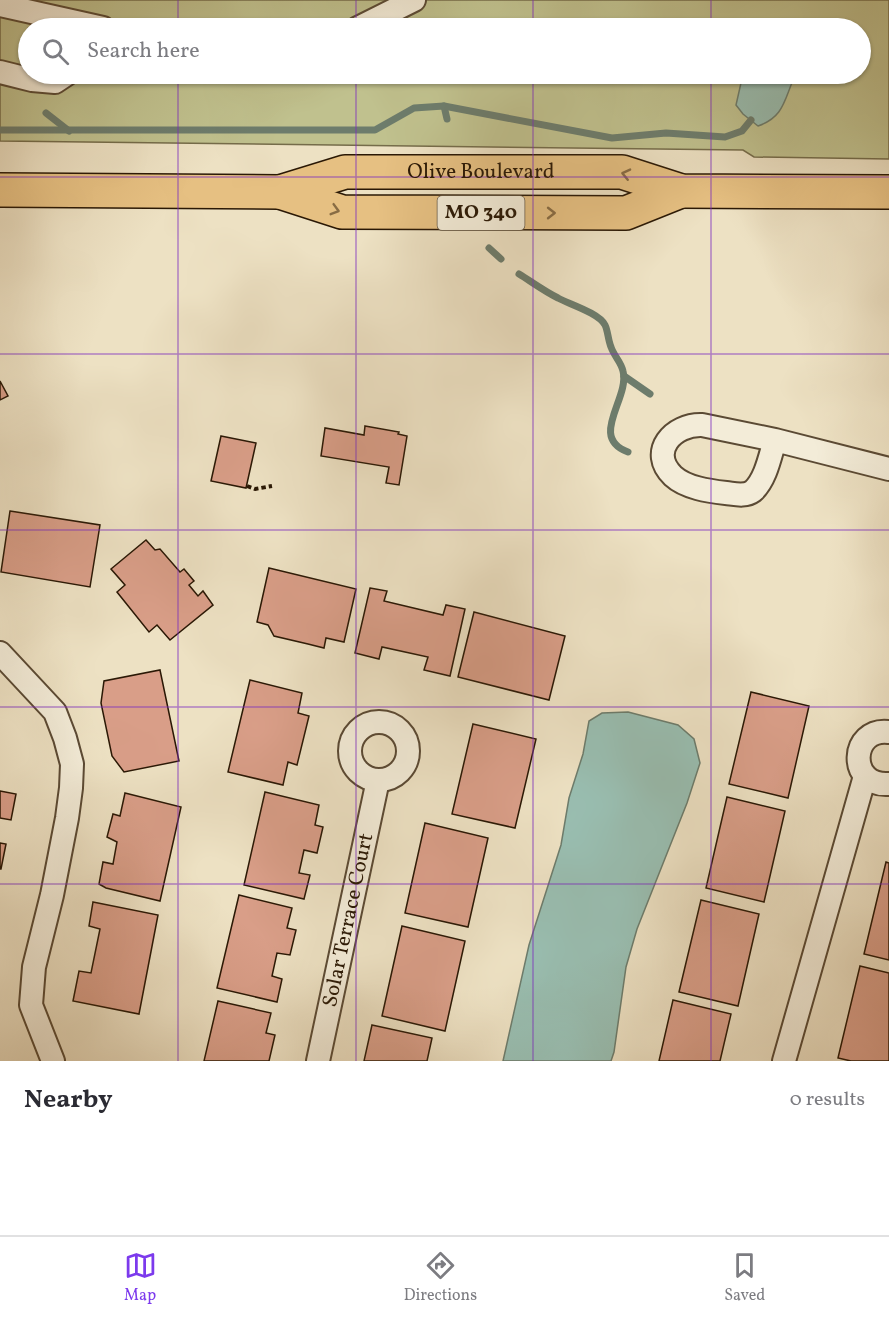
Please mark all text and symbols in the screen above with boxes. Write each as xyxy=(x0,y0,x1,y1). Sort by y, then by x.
search box xyxy=(18,18,871,84)
icon: search xyxy=(39,35,72,68)
text: Search here xyxy=(87,36,200,67)
street label: Olive Boulevard xyxy=(407,158,555,187)
one-way arrow xyxy=(621,168,631,181)
road number: MO 340 xyxy=(438,196,524,230)
one-way arrow xyxy=(330,202,340,215)
one-way arrow xyxy=(547,207,556,219)
street label: Solar Terrace Court xyxy=(315,831,381,1010)
text: Nearby xyxy=(24,1082,113,1118)
text: 0 results xyxy=(790,1086,865,1114)
tab: Map xyxy=(124,1249,157,1307)
tab: Directions xyxy=(404,1249,477,1307)
tab: Saved xyxy=(724,1249,765,1307)

